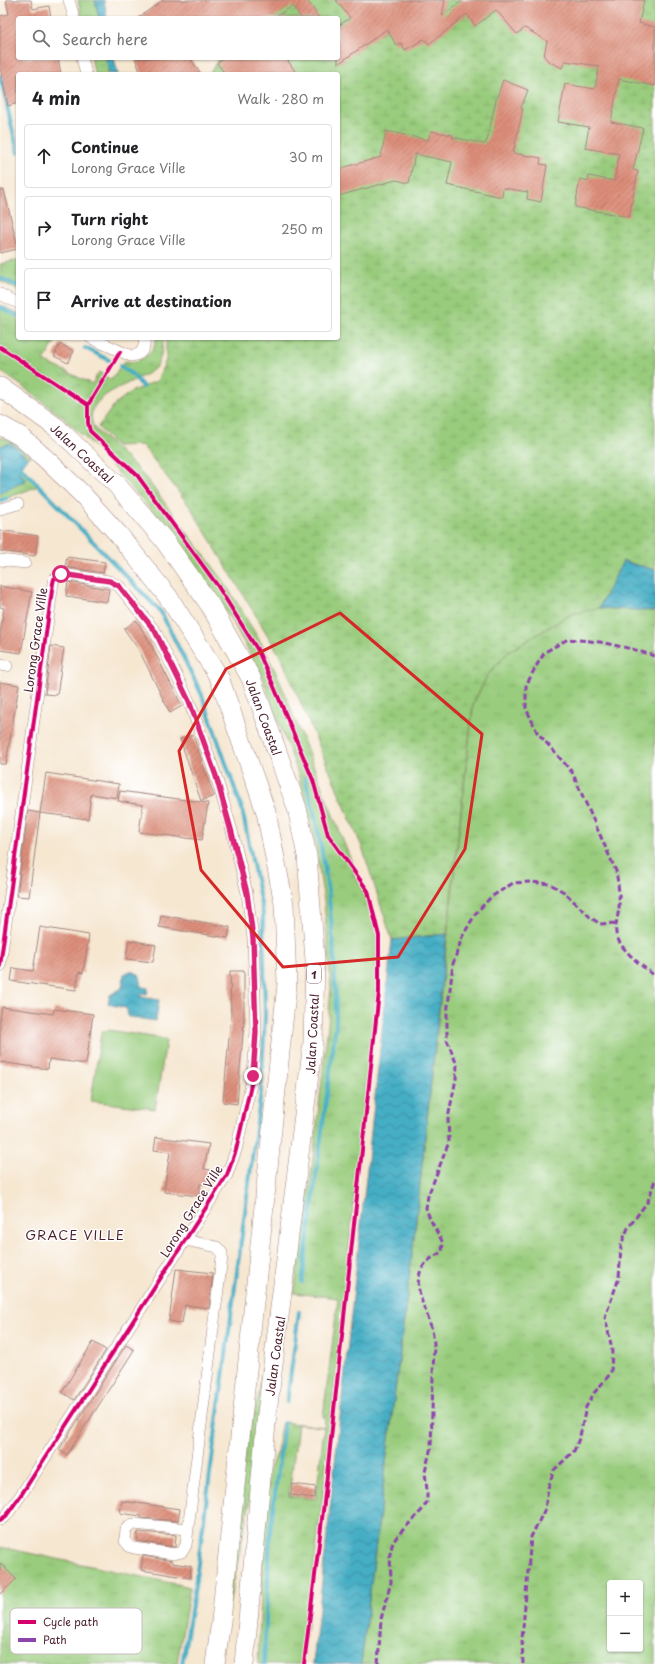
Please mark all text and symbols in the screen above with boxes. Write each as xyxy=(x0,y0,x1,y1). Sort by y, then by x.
search box xyxy=(16,16,340,60)
icon: search xyxy=(30,27,52,49)
text: Search here xyxy=(62,27,148,50)
text: 4 min xyxy=(32,85,80,111)
text: Walk · 280 m xyxy=(237,89,324,108)
text: Continue xyxy=(71,135,139,158)
icon: ahead xyxy=(33,145,55,167)
text: 30 m xyxy=(289,147,323,166)
text: Lorong Grace Ville xyxy=(71,158,186,177)
text: Turn right xyxy=(71,207,148,230)
icon: right xyxy=(33,217,55,239)
text: 250 m xyxy=(281,219,323,238)
text: Lorong Grace Ville xyxy=(71,230,186,249)
icon: arrive xyxy=(33,289,55,311)
text: Arrive at destination xyxy=(71,289,232,312)
street label: Jalan Coastal xyxy=(46,419,118,487)
route start xyxy=(52,565,70,583)
street label: Lorong Grace Ville xyxy=(19,586,51,694)
street label: Jalan Coastal xyxy=(242,676,286,758)
road number: 1 xyxy=(307,965,321,983)
street label: Jalan Coastal xyxy=(301,993,323,1075)
route end xyxy=(244,1067,262,1085)
street label: Lorong Grace Ville xyxy=(155,1161,227,1261)
district label: GRACE VILLE xyxy=(25,1225,125,1244)
street label: Jalan Coastal xyxy=(260,1315,290,1397)
map controls xyxy=(607,1580,643,1652)
button: + xyxy=(607,1580,643,1616)
legend xyxy=(10,1608,142,1654)
text: Cycle path xyxy=(43,1613,98,1630)
button: − xyxy=(607,1616,643,1652)
text: Path xyxy=(43,1631,67,1648)

